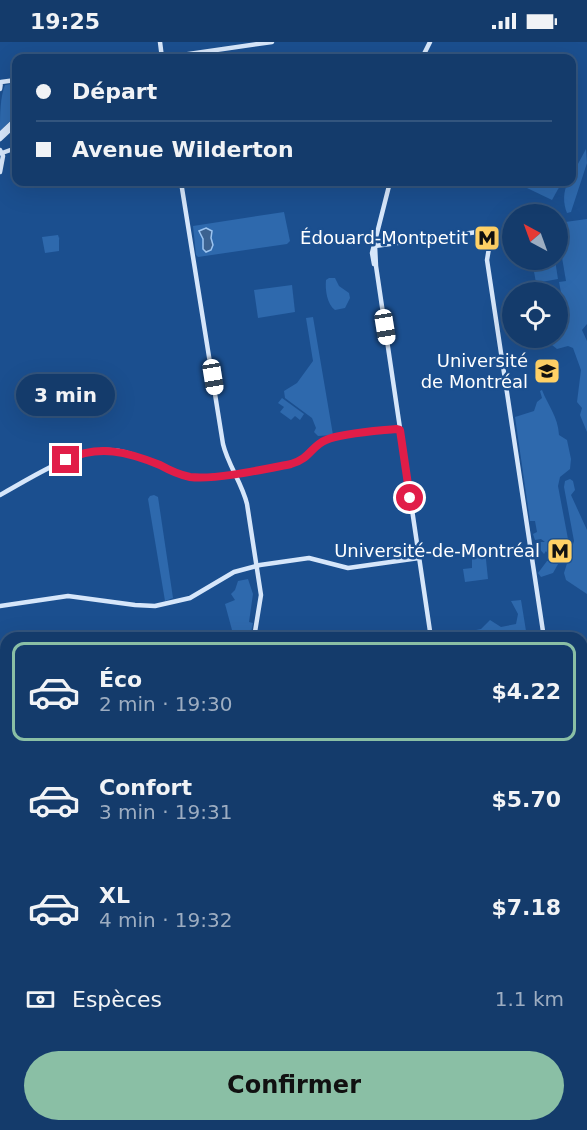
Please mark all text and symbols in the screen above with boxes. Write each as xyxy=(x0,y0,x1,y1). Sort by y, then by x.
text: 19:25 xyxy=(30,9,100,34)
text: Départ xyxy=(72,79,157,104)
text: Avenue Wilderton xyxy=(72,137,294,162)
north arrow xyxy=(502,204,568,270)
map controls xyxy=(502,204,568,348)
metro station icon: Édouard-Montpetit xyxy=(472,223,502,253)
place label: Édouard-Montpetit xyxy=(300,227,468,248)
button: locate xyxy=(502,282,568,348)
car xyxy=(373,308,397,346)
place label: Université de Montréal xyxy=(421,350,528,392)
school or university icon: Université de Montréal xyxy=(532,356,562,386)
car xyxy=(201,358,225,396)
callout: 3 min xyxy=(16,373,116,415)
text: 3 min xyxy=(34,383,97,407)
route end xyxy=(52,446,79,473)
route start xyxy=(396,484,423,511)
metro station icon: Université-de-Montréal xyxy=(545,536,575,566)
place label: Université-de-Montréal xyxy=(334,540,540,561)
icon: car xyxy=(27,665,81,719)
text: Éco xyxy=(99,667,142,692)
text: $4.22 xyxy=(491,679,561,704)
text: 2 min · 19:30 xyxy=(99,692,233,716)
icon: car xyxy=(27,773,81,827)
text: Confort xyxy=(99,775,192,800)
text: $5.70 xyxy=(491,787,561,812)
text: 3 min · 19:31 xyxy=(99,800,233,824)
icon: car xyxy=(27,881,81,935)
text: XL xyxy=(99,883,130,908)
text: $7.18 xyxy=(491,895,561,920)
text: 4 min · 19:32 xyxy=(99,908,233,932)
icon: cash xyxy=(24,983,57,1016)
text: Espèces xyxy=(72,987,162,1012)
text: 1.1 km xyxy=(495,987,564,1011)
button: Confirmer xyxy=(24,1051,564,1120)

